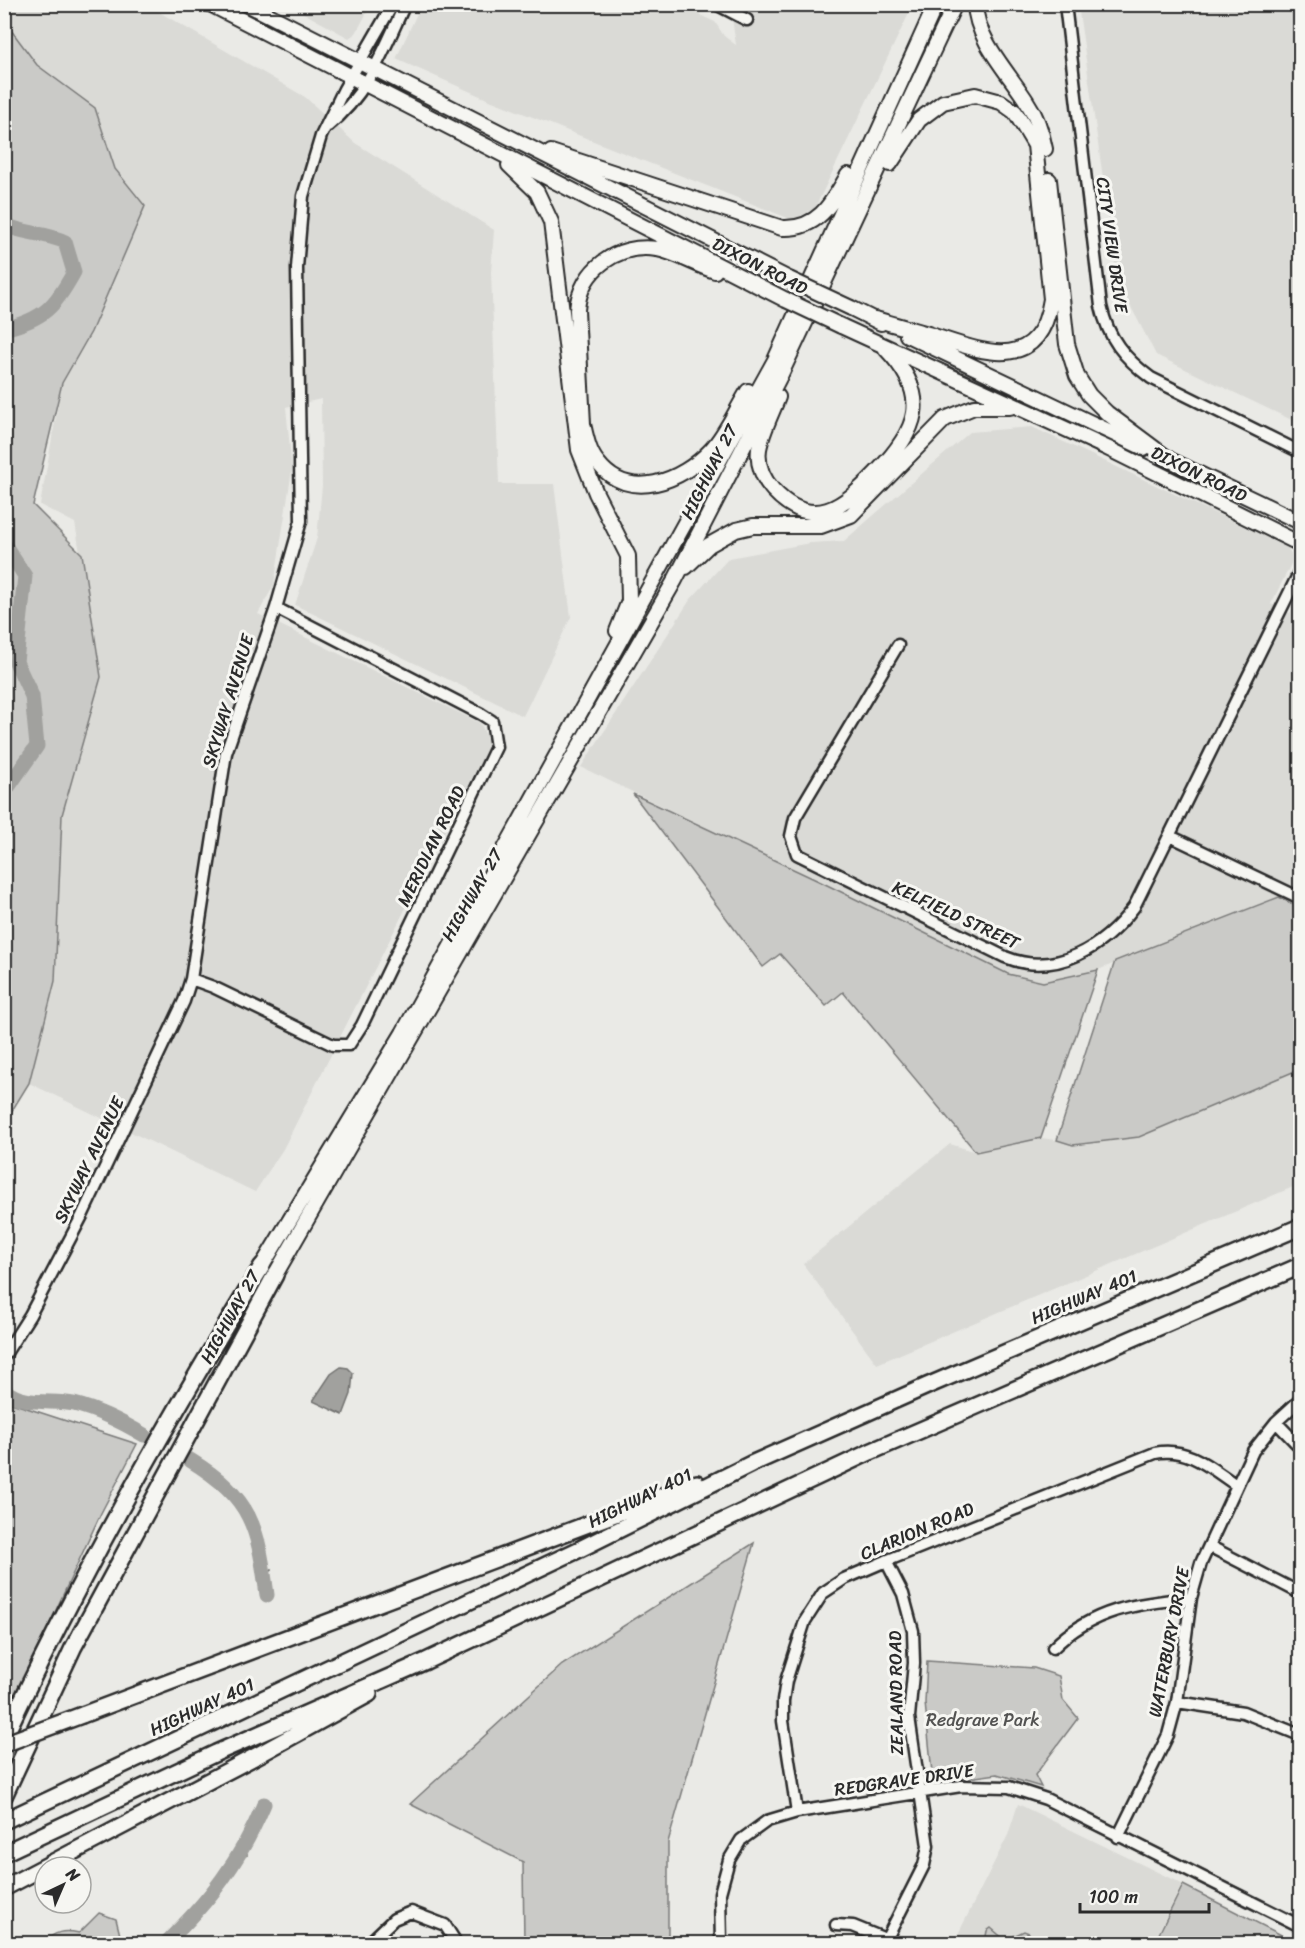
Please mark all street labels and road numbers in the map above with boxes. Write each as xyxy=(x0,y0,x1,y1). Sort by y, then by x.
street label: CITY VIEW DRIVE xyxy=(1087,175,1138,316)
street label: DIXON ROAD xyxy=(706,228,814,304)
street label: HIGHWAY 27 xyxy=(671,417,747,525)
street label: DIXON ROAD xyxy=(1145,437,1253,511)
street label: SKYWAY AVENUE xyxy=(193,629,264,772)
street label: MERIDIAN ROAD xyxy=(388,780,474,912)
street label: HIGHWAY 27 xyxy=(432,841,513,948)
street label: KELFIELD STREET xyxy=(887,871,1026,959)
street label: SKYWAY AVENUE xyxy=(44,1090,134,1229)
street label: HIGHWAY 401 xyxy=(1026,1260,1143,1334)
street label: HIGHWAY 27 xyxy=(191,1263,270,1370)
street label: HIGHWAY 401 xyxy=(582,1459,698,1537)
street label: CLARION ROAD xyxy=(855,1492,979,1569)
street label: WATERBURY DRIVE xyxy=(1139,1563,1199,1720)
street label: ZEALAND ROAD xyxy=(879,1630,913,1756)
street label: HIGHWAY 401 xyxy=(144,1669,260,1745)
street label: REDGRAVE DRIVE xyxy=(832,1754,977,1806)

